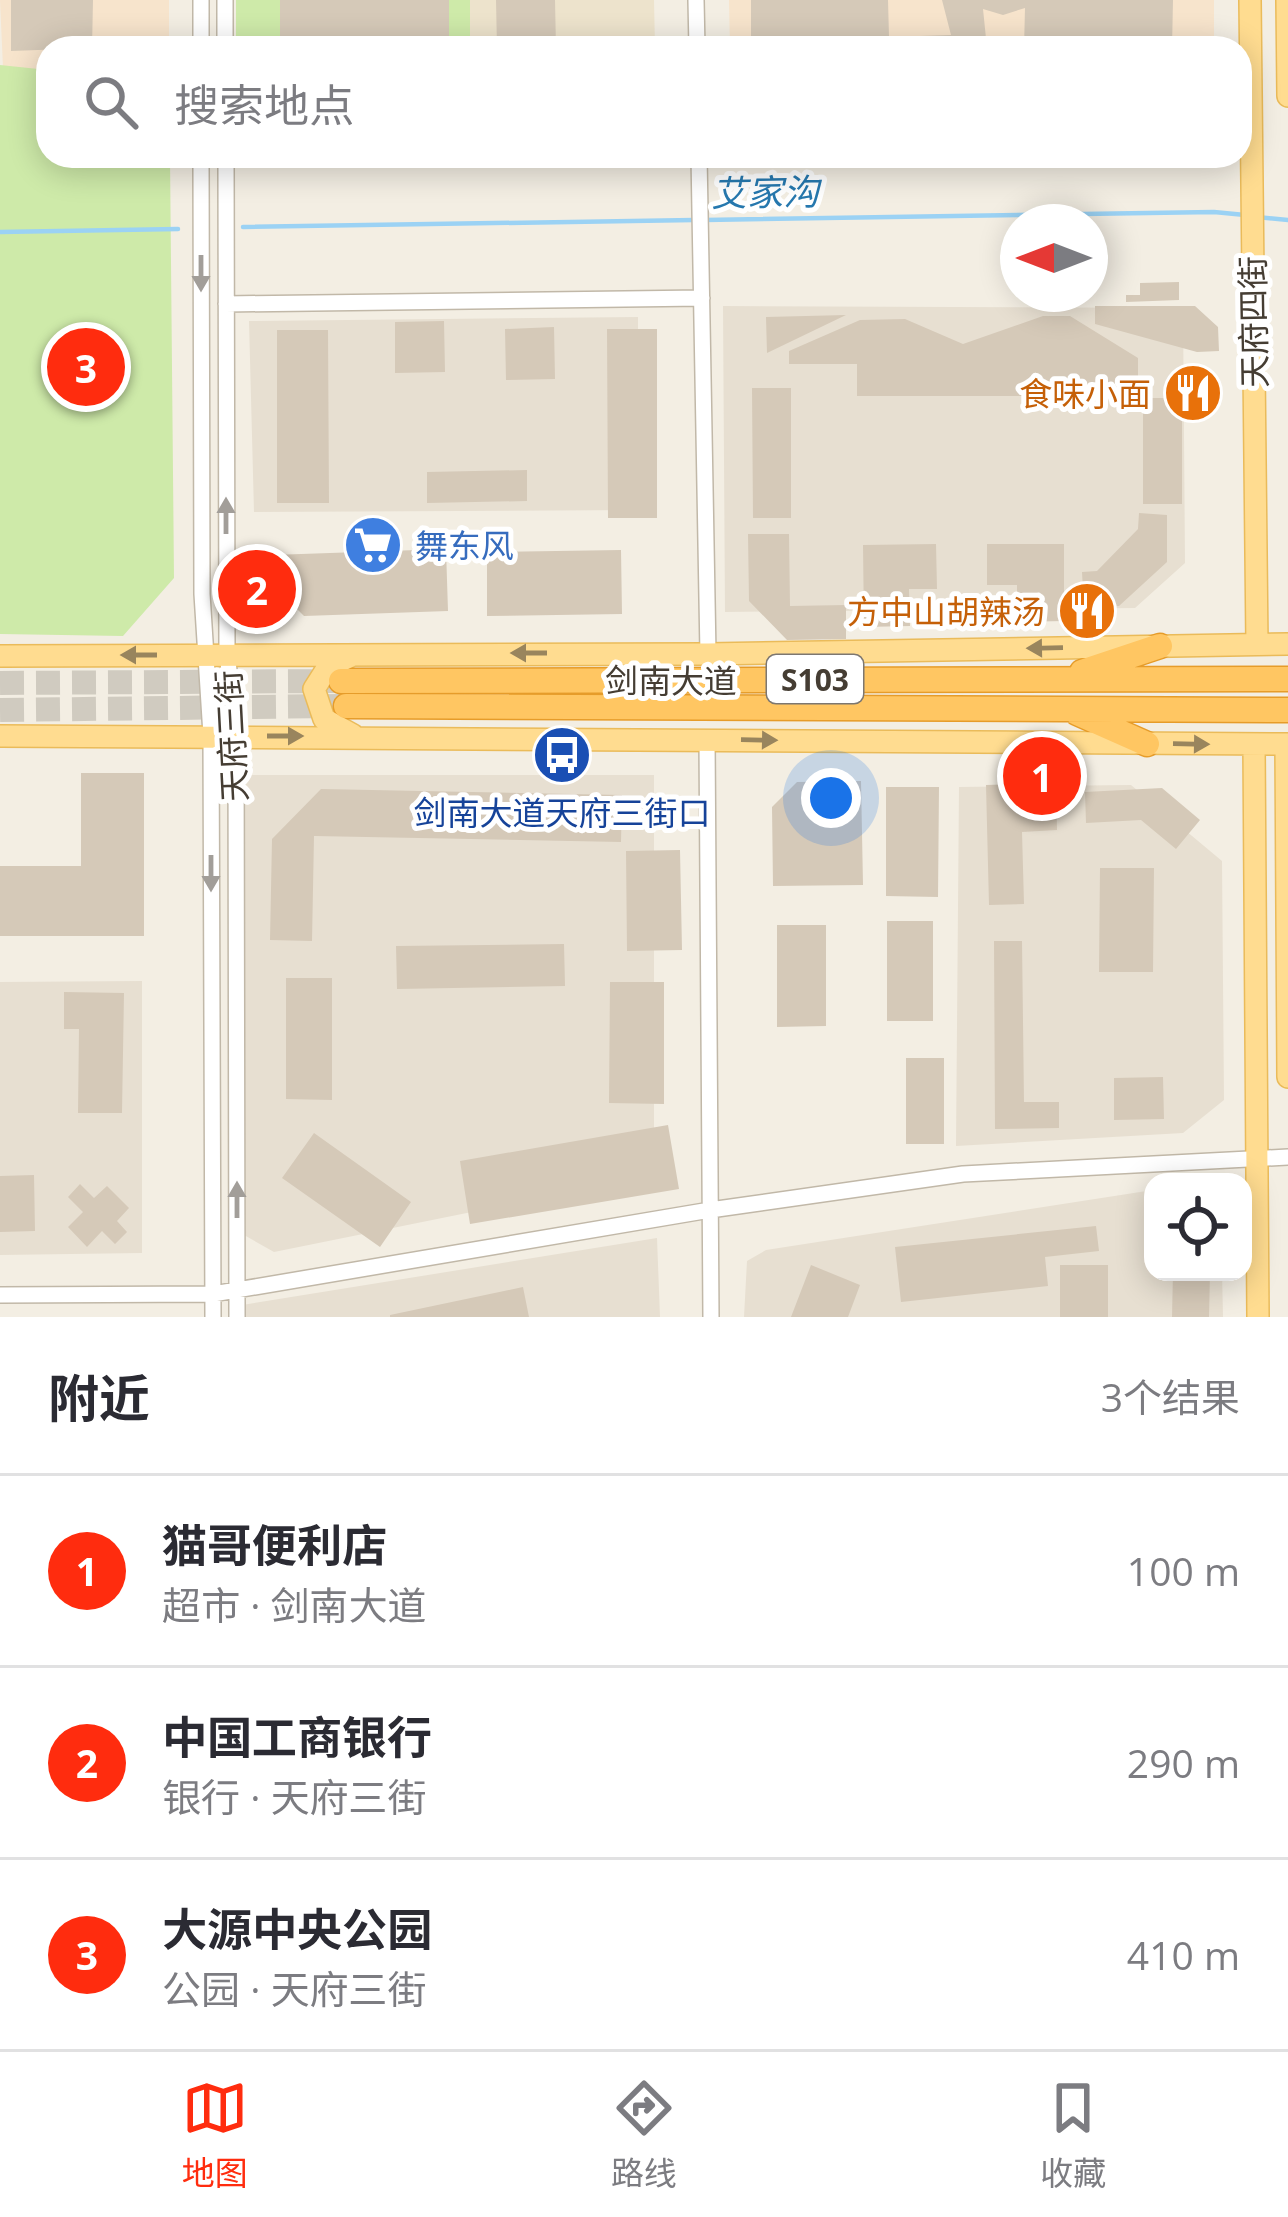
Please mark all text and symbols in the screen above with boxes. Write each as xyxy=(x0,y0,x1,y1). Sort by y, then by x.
search box xyxy=(36,36,1252,168)
icon: search xyxy=(78,69,144,135)
text: 搜索地点 xyxy=(174,74,354,135)
water label: 艾家沟 xyxy=(711,166,823,217)
north arrow xyxy=(1000,204,1108,312)
one-way arrow xyxy=(191,255,211,293)
street label: 天府四街 xyxy=(1229,256,1277,388)
pin: 3 xyxy=(47,322,125,412)
restaurant icon: 食味小面 xyxy=(1162,362,1224,424)
place label: 食味小面 xyxy=(1019,371,1151,416)
one-way arrow xyxy=(216,496,236,534)
supermarket icon: 舞东风 xyxy=(342,514,404,576)
place label: 舞东风 xyxy=(415,523,514,568)
pin: 2 xyxy=(218,544,296,634)
restaurant icon: 方中山胡辣汤 xyxy=(1056,580,1118,642)
place label: 方中山胡辣汤 xyxy=(847,589,1045,634)
one-way arrow xyxy=(1025,638,1063,658)
one-way arrow xyxy=(509,643,547,663)
one-way arrow xyxy=(119,645,157,665)
road number: S103 xyxy=(767,655,863,703)
street label: 剑南大道 xyxy=(605,658,737,703)
street label: 天府三街 xyxy=(205,669,257,803)
bus stop icon: 剑南大道天府三街口 xyxy=(531,724,593,786)
one-way arrow xyxy=(267,726,305,746)
one-way arrow xyxy=(741,730,779,749)
pin: 1 xyxy=(1003,731,1081,821)
one-way arrow xyxy=(1173,734,1211,754)
your location xyxy=(801,768,861,828)
place label: 剑南大道天府三街口 xyxy=(414,790,711,835)
one-way arrow xyxy=(201,855,221,893)
map controls xyxy=(1144,1173,1252,1281)
button: locate xyxy=(1144,1173,1252,1281)
one-way arrow xyxy=(227,1180,247,1218)
text: 附近 xyxy=(48,1362,150,1432)
text: 3个结果 xyxy=(1101,1370,1240,1423)
text: 猫哥便利店 xyxy=(162,1514,387,1575)
text: 1 xyxy=(76,1544,98,1597)
text: 100 m xyxy=(1127,1544,1240,1597)
text: 超市 · 剑南大道 xyxy=(162,1578,427,1631)
text: 中国工商银行 xyxy=(162,1706,432,1767)
text: 2 xyxy=(76,1736,98,1789)
text: 290 m xyxy=(1127,1736,1240,1789)
text: 银行 · 天府三街 xyxy=(162,1770,427,1823)
text: 大源中央公园 xyxy=(162,1898,432,1959)
text: 3 xyxy=(76,1928,98,1981)
text: 410 m xyxy=(1127,1928,1240,1981)
text: 公园 · 天府三街 xyxy=(162,1962,427,2015)
tab: 地图 xyxy=(182,2075,248,2195)
tab: 路线 xyxy=(611,2075,677,2195)
tab: 收藏 xyxy=(1040,2075,1106,2195)

